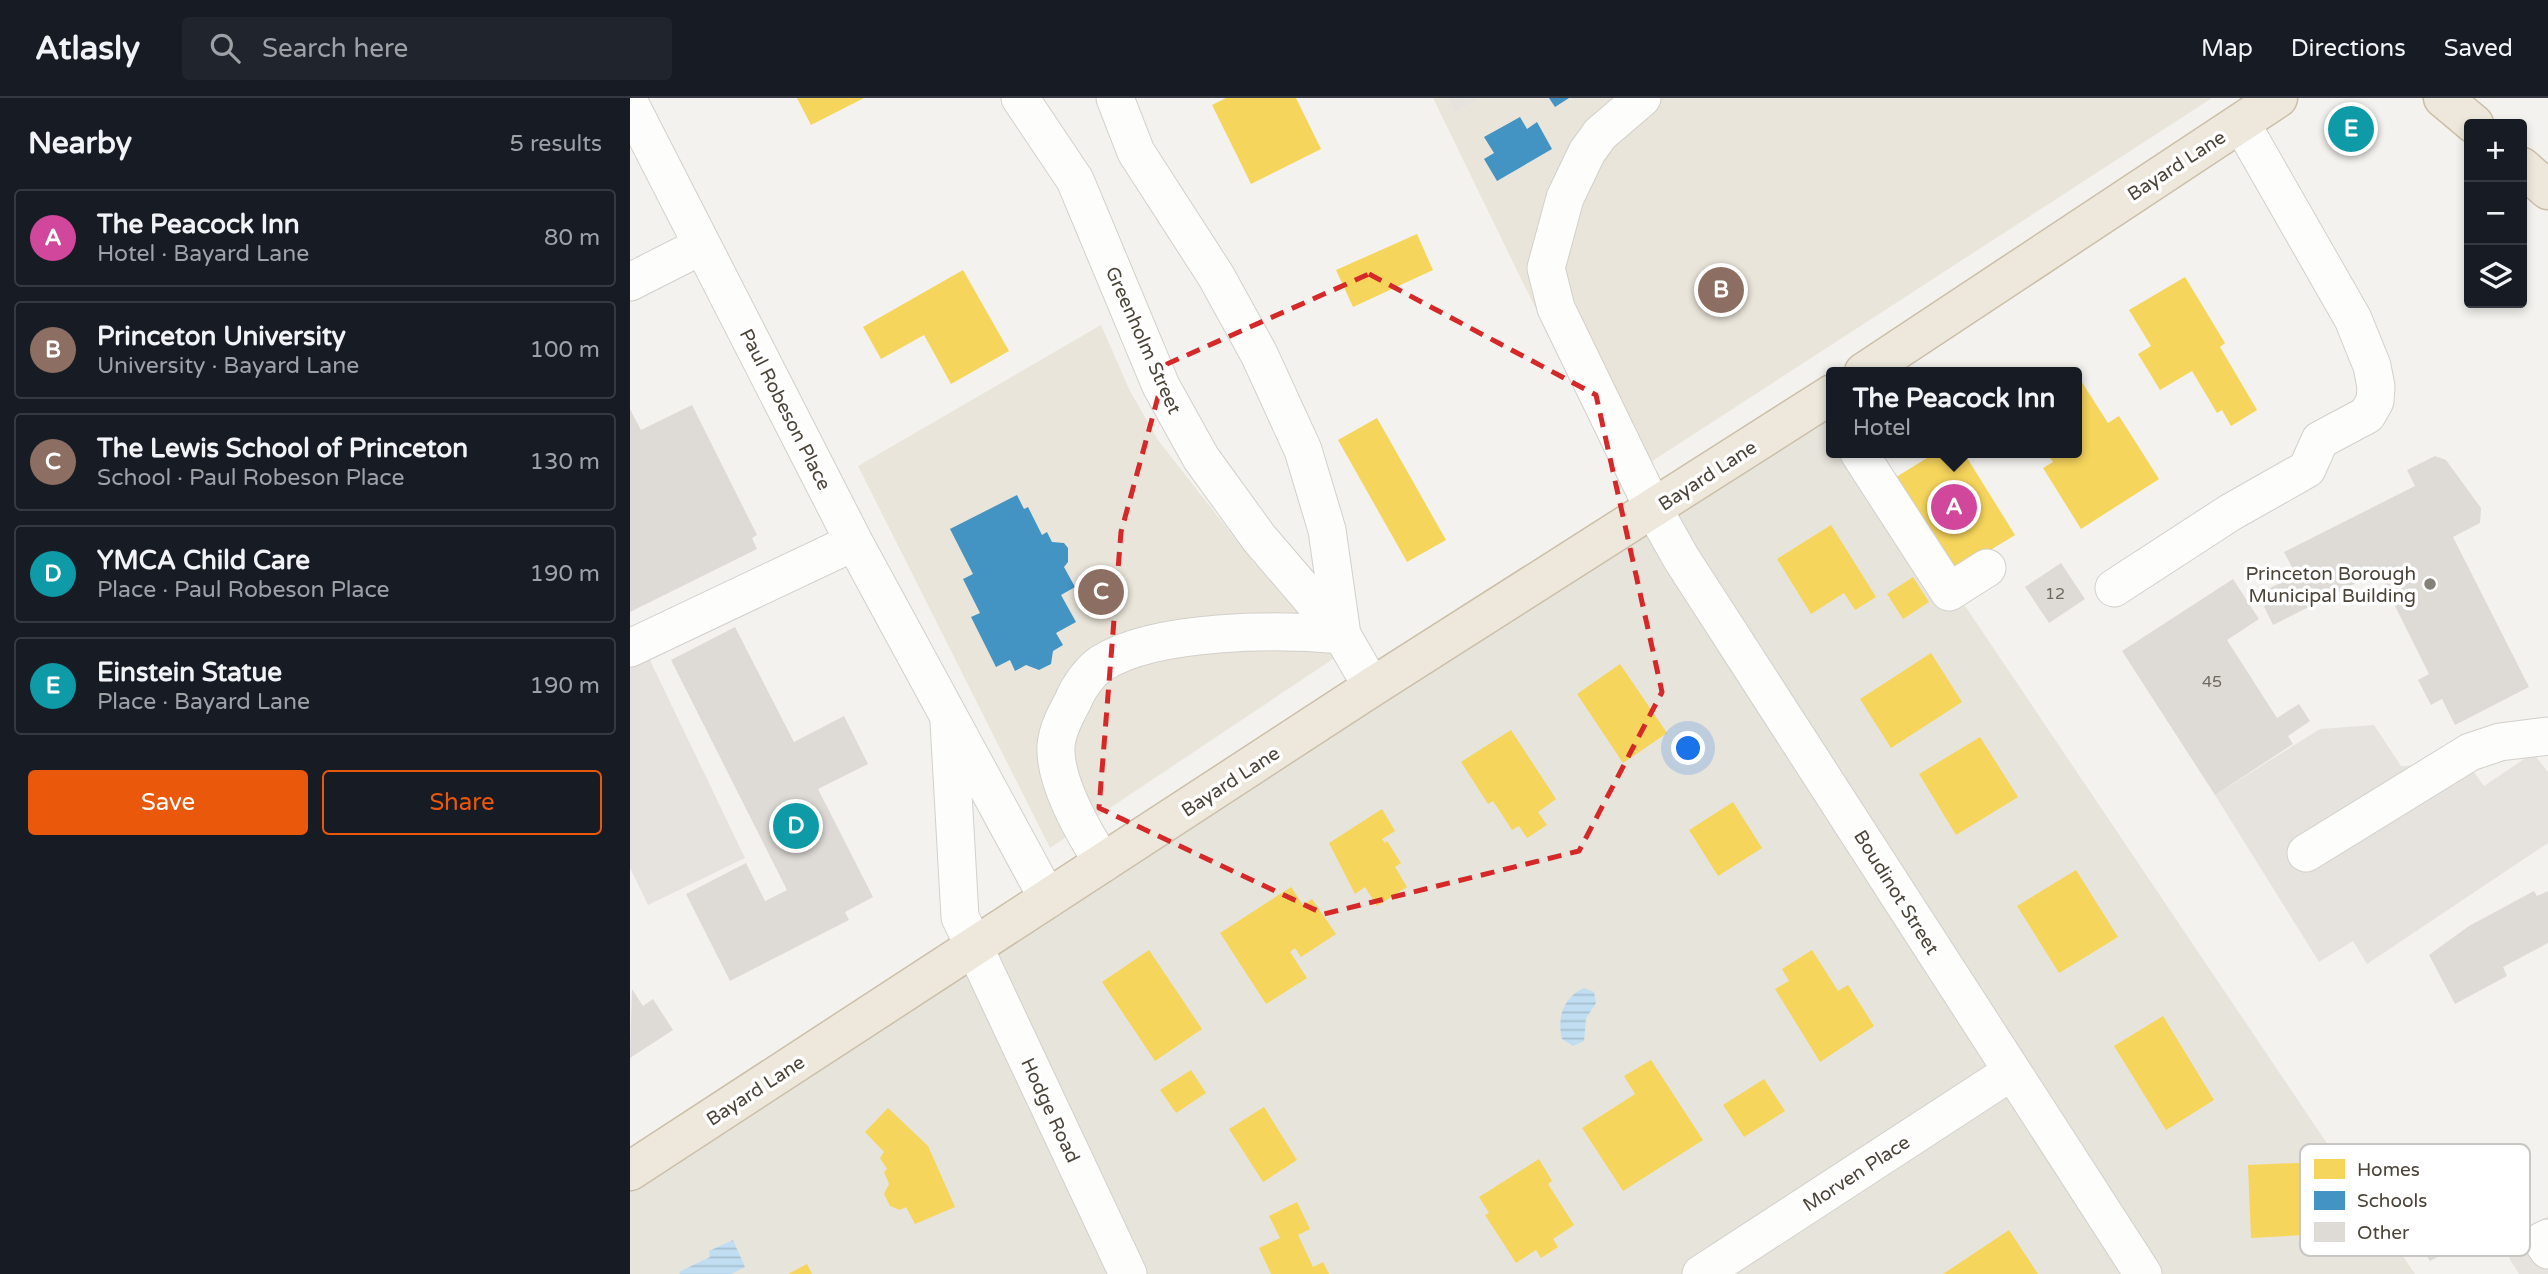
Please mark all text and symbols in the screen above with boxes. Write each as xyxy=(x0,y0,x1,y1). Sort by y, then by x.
search box xyxy=(182,17,672,80)
text: Atlasly xyxy=(35,29,140,68)
icon: search xyxy=(206,29,244,67)
text: Search here xyxy=(262,33,408,64)
text: Map xyxy=(2201,34,2253,63)
text: Directions xyxy=(2291,34,2406,63)
text: Saved xyxy=(2444,34,2513,63)
pin: E xyxy=(2328,103,2374,155)
map controls xyxy=(2464,119,2527,308)
button: + xyxy=(2464,119,2527,182)
text: Nearby xyxy=(28,125,132,162)
street label: Bayard Lane xyxy=(2123,126,2230,206)
text: 5 results xyxy=(509,130,602,158)
button: − xyxy=(2464,182,2527,245)
text: The Peacock Inn xyxy=(97,209,300,240)
text: A xyxy=(44,224,62,252)
text: 80 m xyxy=(544,224,600,252)
text: Hotel · Bayard Lane xyxy=(97,240,309,268)
button: layers xyxy=(2464,245,2527,308)
street label: Greenholm Street xyxy=(1101,263,1185,418)
pin: B xyxy=(1698,264,1744,316)
text: Princeton University xyxy=(97,321,346,352)
street label: Paul Robeson Place xyxy=(735,325,835,494)
text: B xyxy=(45,336,61,364)
text: 100 m xyxy=(530,336,600,364)
text: University · Bayard Lane xyxy=(97,352,359,380)
popup xyxy=(1826,367,2082,458)
text: The Peacock Inn xyxy=(1853,383,2055,414)
text: Hotel xyxy=(1853,414,1911,442)
text: The Lewis School of Princeton xyxy=(97,433,468,464)
street label: Bayard Lane xyxy=(1654,436,1761,516)
text: C xyxy=(45,448,61,476)
text: 130 m xyxy=(530,448,600,476)
text: School · Paul Robeson Place xyxy=(97,464,405,492)
pin: A xyxy=(1931,481,1977,533)
text: YMCA Child Care xyxy=(97,545,310,576)
text: D xyxy=(44,560,62,588)
text: 190 m xyxy=(530,560,600,588)
place label: Princeton Borough Municipal Building xyxy=(2246,563,2416,607)
pin: C xyxy=(1078,566,1124,618)
text: Place · Paul Robeson Place xyxy=(97,576,390,604)
marker: Princeton Borough Municipal Building xyxy=(2422,576,2438,592)
house number: 12 xyxy=(2045,584,2065,604)
text: Einstein Statue xyxy=(97,657,282,688)
text: E xyxy=(46,672,60,700)
text: 190 m xyxy=(530,672,600,700)
house number: 45 xyxy=(2202,672,2222,692)
text: Place · Bayard Lane xyxy=(97,688,310,716)
your location xyxy=(1671,731,1705,765)
street label: Bayard Lane xyxy=(1177,742,1284,822)
button: Save xyxy=(28,770,308,835)
button: Share xyxy=(322,770,602,835)
pin: D xyxy=(773,800,819,852)
street label: Boudinot Street xyxy=(1849,826,1943,959)
street label: Bayard Lane xyxy=(702,1051,809,1131)
street label: Hodge Road xyxy=(1016,1055,1084,1166)
street label: Morven Place xyxy=(1799,1131,1914,1217)
legend xyxy=(2300,1144,2530,1256)
text: Homes xyxy=(2357,1159,2420,1181)
text: Schools xyxy=(2357,1190,2427,1212)
text: Other xyxy=(2357,1222,2410,1244)

